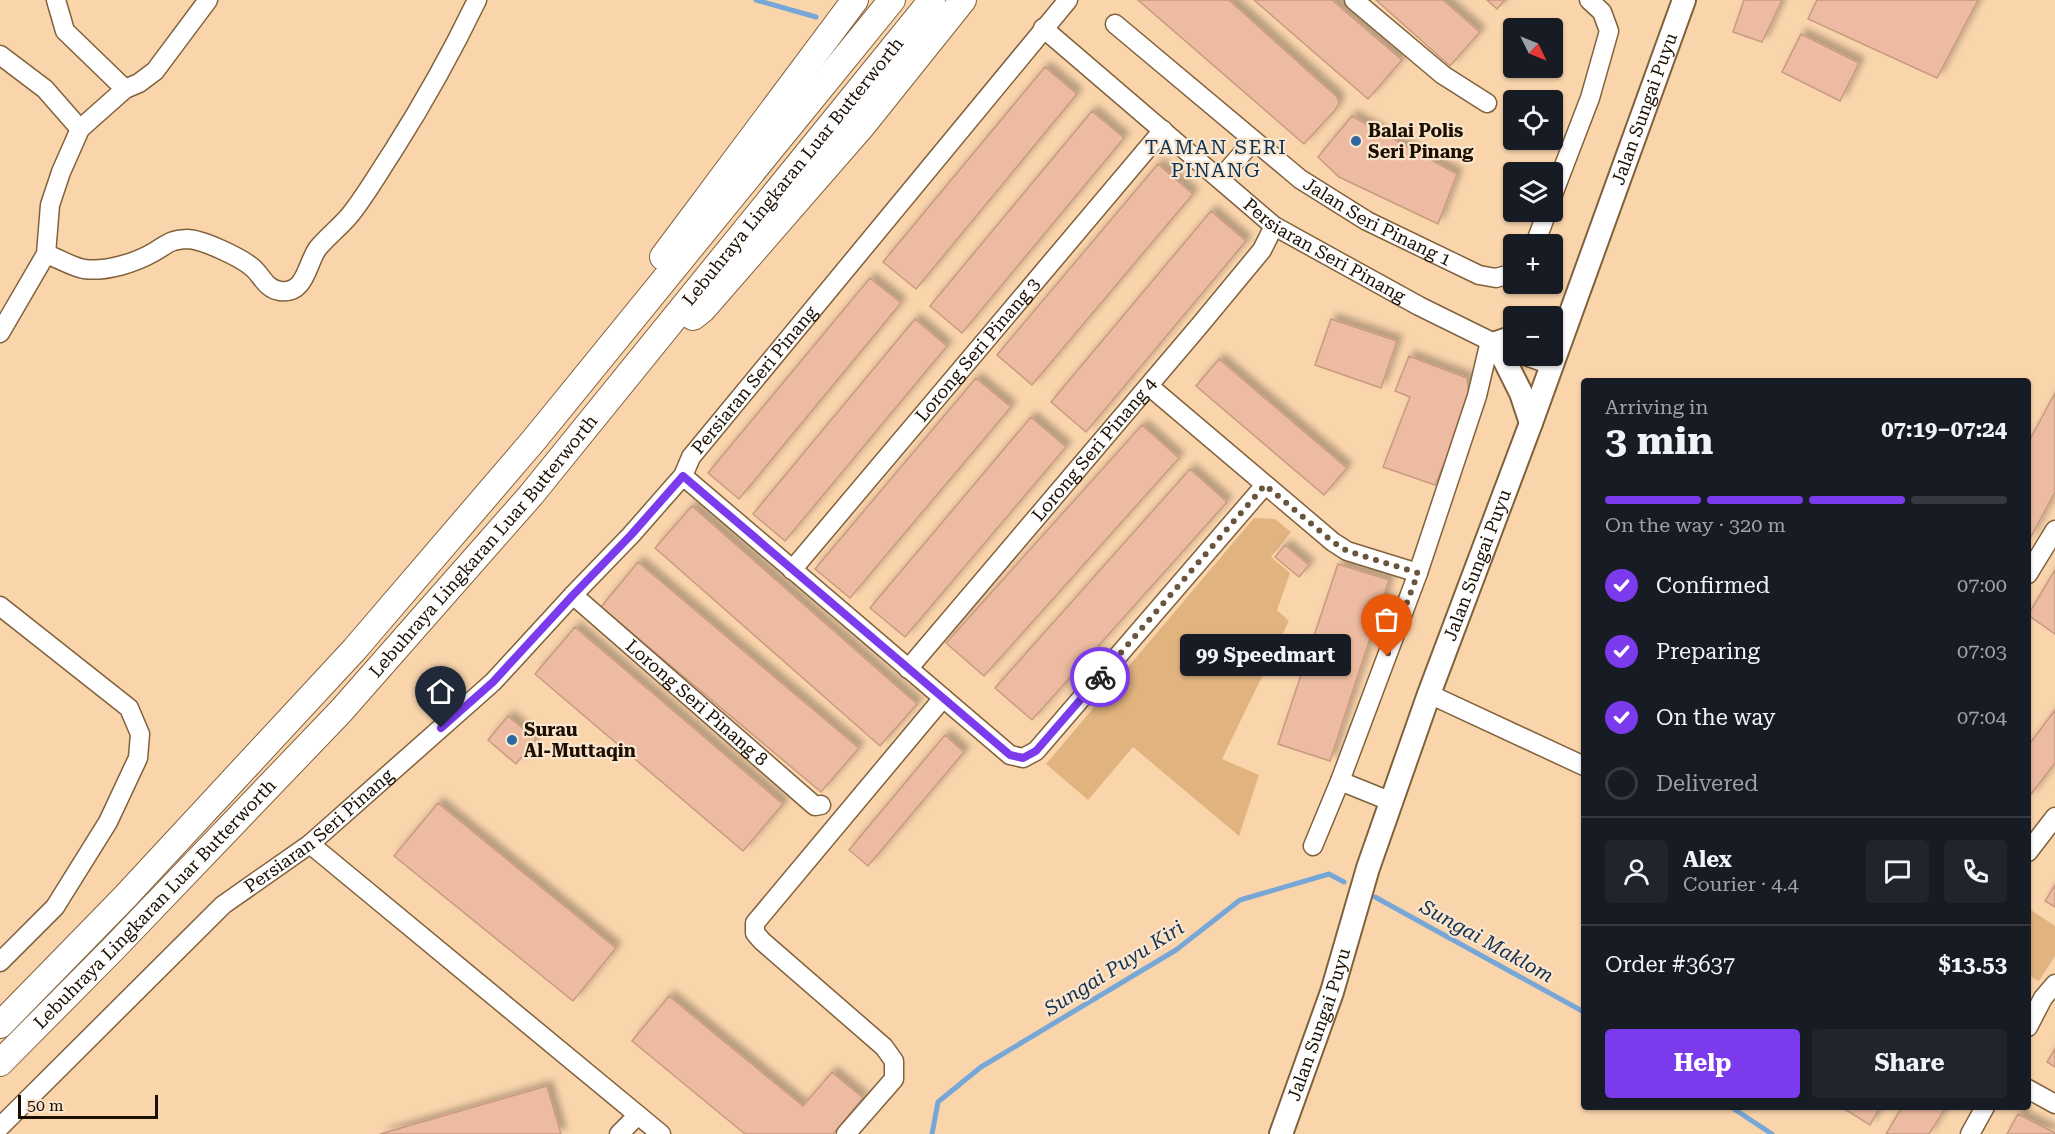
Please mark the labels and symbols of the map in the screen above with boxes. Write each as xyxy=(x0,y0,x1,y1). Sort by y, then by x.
north arrow xyxy=(1503,18,1563,78)
street label: Jalan Sungai Puyu xyxy=(1607,30,1681,188)
street label: Lebuhraya Lingkaran Luar Butterworth xyxy=(678,33,908,310)
place label: Balai Polis Seri Pinang xyxy=(1368,120,1474,162)
marker: Balai Polis Seri Pinang xyxy=(1349,134,1363,148)
district label: TAMAN SERI PINANG xyxy=(1145,135,1287,182)
street label: Jalan Seri Pinang 1 xyxy=(1300,173,1455,270)
street label: Persiaran Seri Pinang xyxy=(1239,194,1410,307)
street label: Lorong Seri Pinang 3 xyxy=(911,273,1044,426)
street label: Persiaran Seri Pinang xyxy=(687,301,822,458)
street label: Lorong Seri Pinang 4 xyxy=(1027,373,1161,525)
street label: Lebuhraya Lingkaran Luar Butterworth xyxy=(365,410,602,681)
street label: Jalan Sungai Puyu xyxy=(1439,486,1515,644)
pin xyxy=(1361,594,1412,656)
street label: Lorong Seri Pinang 8 xyxy=(622,635,772,770)
callout: 99 Speedmart xyxy=(1180,635,1351,677)
courier xyxy=(1070,647,1130,707)
pin xyxy=(415,666,466,728)
place label: Surau Al-Muttaqin xyxy=(524,719,636,761)
marker: Surau Al-Muttaqin xyxy=(505,733,519,747)
street label: Persiaran Seri Pinang xyxy=(240,764,398,897)
street label: Lebuhraya Lingkaran Luar Butterworth xyxy=(29,774,280,1033)
water label: Sungai Maklom xyxy=(1415,894,1558,988)
water label: Sungai Puyu Kiri xyxy=(1039,915,1188,1021)
street label: Jalan Sungai Puyu xyxy=(1283,945,1354,1104)
scale bar xyxy=(18,1092,158,1120)

